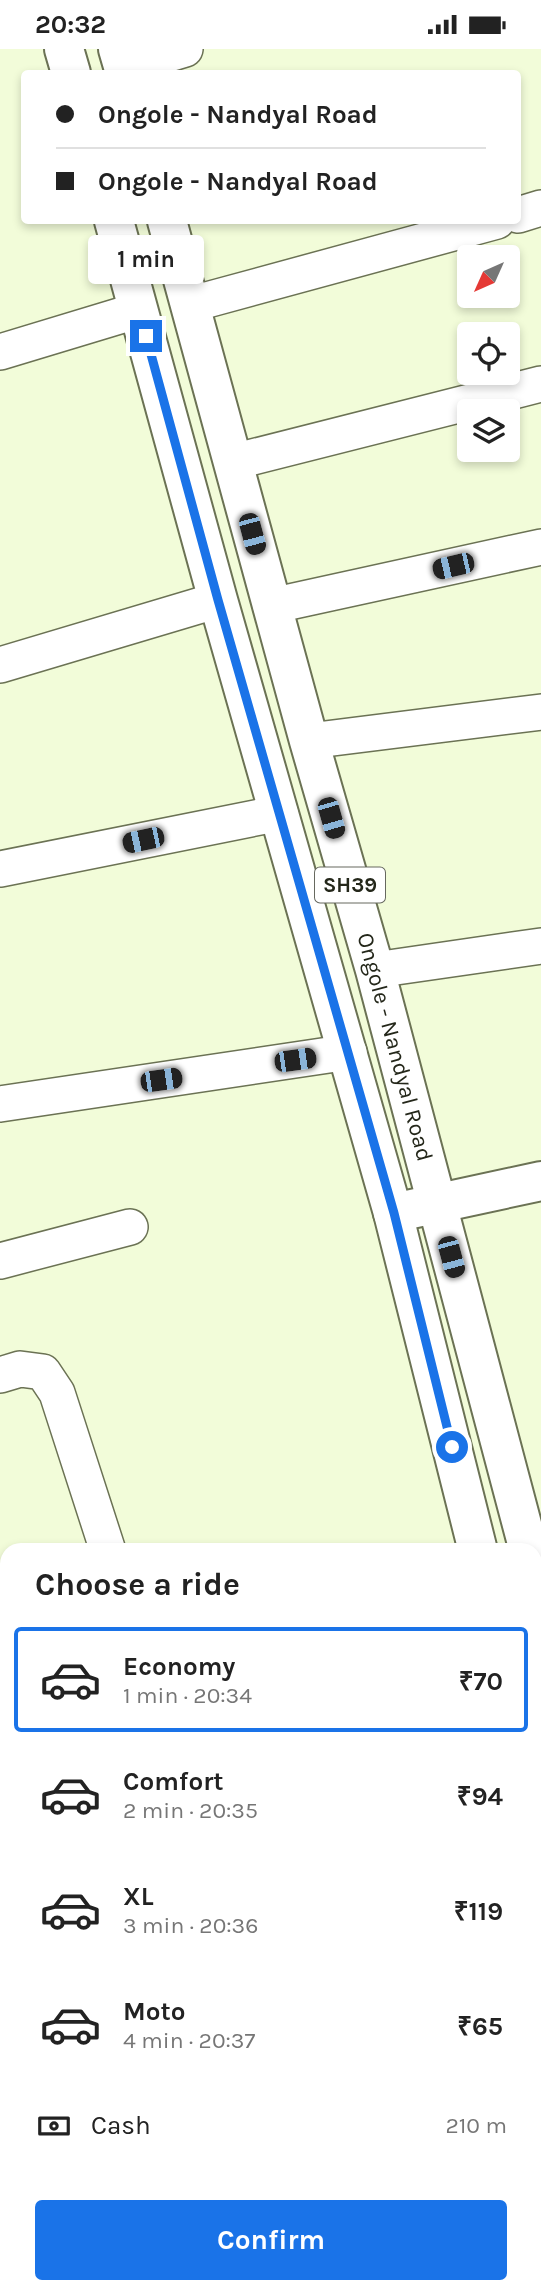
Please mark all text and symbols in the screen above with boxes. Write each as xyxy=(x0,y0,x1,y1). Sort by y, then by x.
text: 20:32 xyxy=(35,9,106,40)
text: Ongole - Nandyal Road xyxy=(98,99,378,130)
text: Ongole - Nandyal Road xyxy=(98,166,378,197)
callout: 1 min xyxy=(88,235,204,283)
north arrow xyxy=(457,245,520,308)
map controls xyxy=(457,245,520,462)
text: 1 min xyxy=(117,246,175,273)
route end xyxy=(130,320,162,352)
button: locate xyxy=(457,322,520,385)
button: layers xyxy=(457,399,520,462)
car xyxy=(237,511,268,557)
car xyxy=(431,551,476,581)
car xyxy=(316,795,347,841)
car xyxy=(121,825,166,855)
road number: SH39 xyxy=(315,867,385,903)
street label: Ongole - Nandyal Road xyxy=(351,930,439,1164)
car xyxy=(273,1047,318,1073)
car xyxy=(139,1067,184,1093)
car xyxy=(436,1234,467,1280)
route start xyxy=(436,1431,468,1463)
text: Choose a ride xyxy=(35,1566,240,1603)
icon: car xyxy=(39,1648,102,1711)
text: Economy xyxy=(123,1651,235,1682)
text: ₹70 xyxy=(459,1666,503,1697)
text: 1 min · 20:34 xyxy=(123,1682,252,1709)
icon: car xyxy=(39,1763,102,1826)
text: Comfort xyxy=(123,1766,224,1797)
text: ₹94 xyxy=(457,1781,503,1812)
text: 2 min · 20:35 xyxy=(123,1797,258,1824)
icon: car xyxy=(39,1878,102,1941)
text: XL xyxy=(123,1881,154,1912)
text: ₹119 xyxy=(454,1896,503,1927)
text: 3 min · 20:36 xyxy=(123,1912,258,1939)
icon: car xyxy=(39,1993,102,2056)
text: Moto xyxy=(123,1996,185,2027)
text: ₹65 xyxy=(457,2011,503,2042)
text: 4 min · 20:37 xyxy=(123,2027,255,2054)
icon: cash xyxy=(35,2107,73,2145)
text: Cash xyxy=(91,2110,151,2141)
text: 210 m xyxy=(445,2112,507,2139)
button: Confirm xyxy=(35,2200,507,2280)

